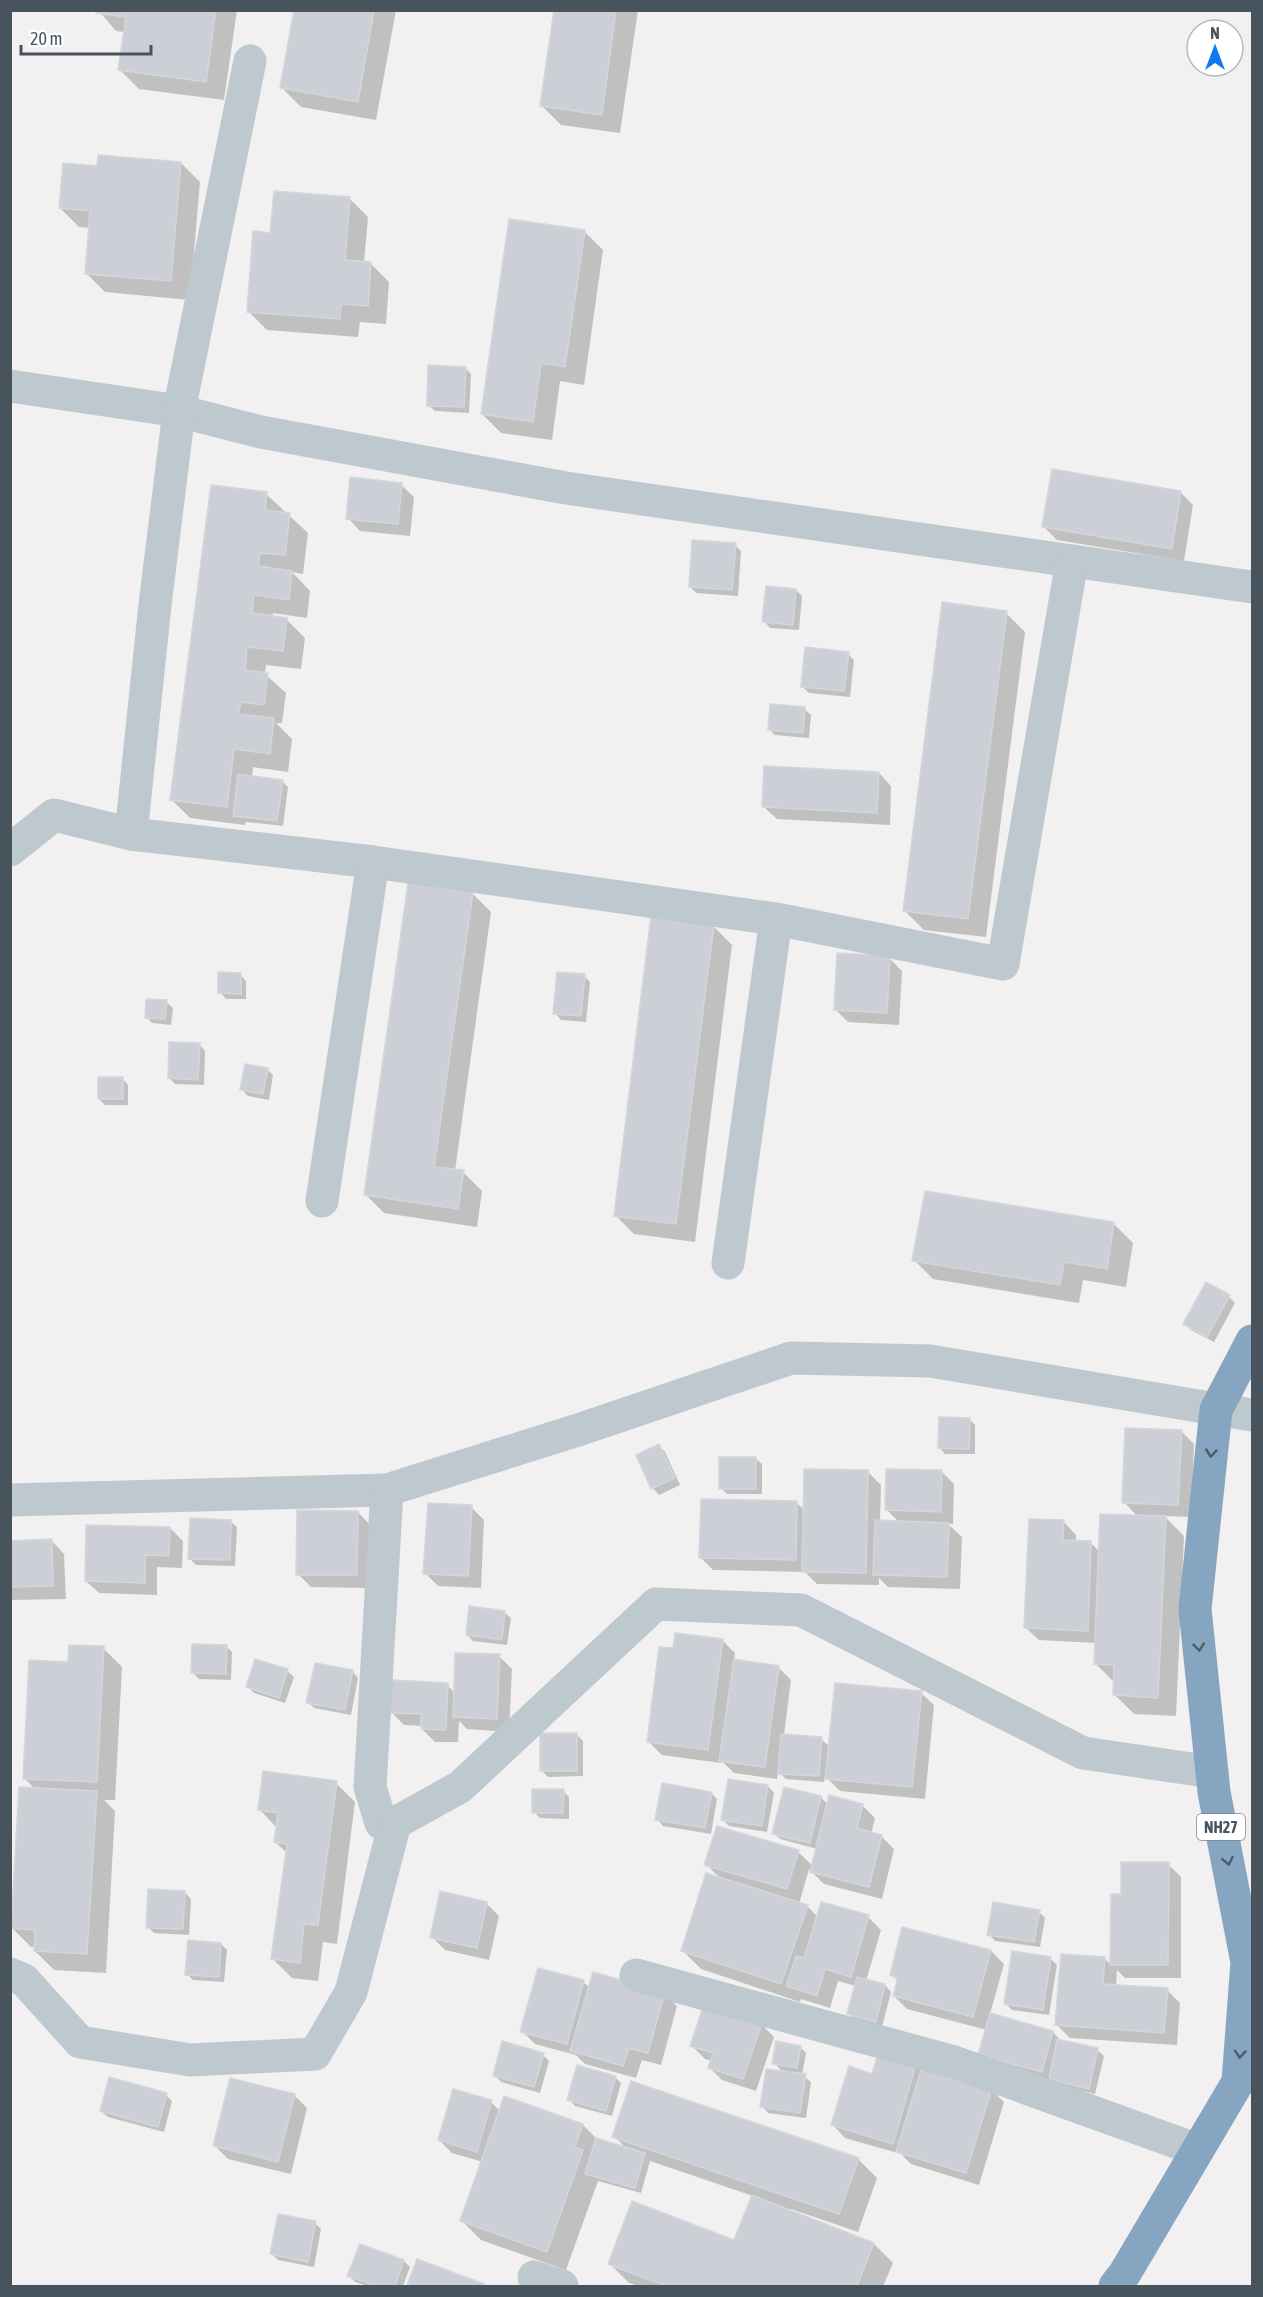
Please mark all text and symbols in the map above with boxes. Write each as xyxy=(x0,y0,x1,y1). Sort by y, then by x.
scale bar xyxy=(21,18,152,56)
north arrow xyxy=(1185,18,1245,78)
text: N xyxy=(1210,24,1220,42)
text: 20 m xyxy=(30,28,62,49)
one-way arrow xyxy=(1205,1449,1218,1458)
one-way arrow xyxy=(1192,1643,1205,1652)
road number: NH27 xyxy=(1197,1814,1245,1840)
one-way arrow xyxy=(1221,1856,1234,1866)
one-way arrow xyxy=(1234,2050,1247,2059)

